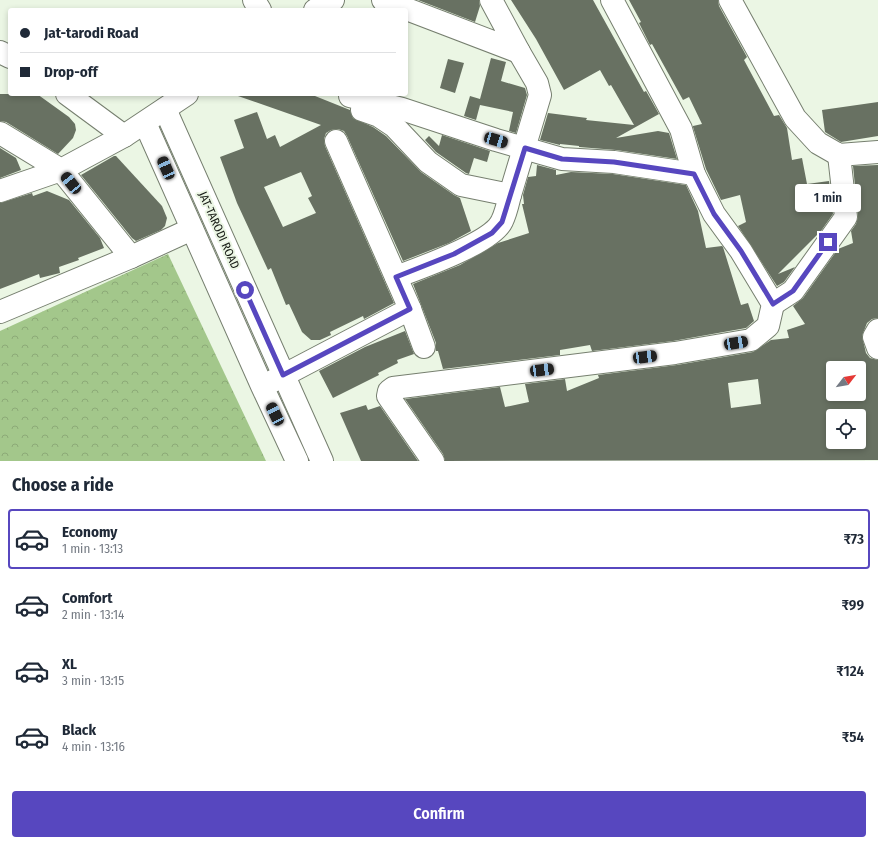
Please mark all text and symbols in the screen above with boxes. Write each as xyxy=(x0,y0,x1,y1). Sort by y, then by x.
text: Jat-tarodi Road xyxy=(44,24,139,42)
text: Drop-off xyxy=(44,63,98,81)
car xyxy=(483,131,509,149)
car xyxy=(156,155,176,181)
car xyxy=(59,170,83,196)
callout: 1 min xyxy=(795,184,861,212)
street label: JAT-TARODI ROAD xyxy=(196,189,242,271)
text: 1 min xyxy=(814,190,842,205)
route end xyxy=(819,233,837,251)
route start xyxy=(236,281,254,299)
car xyxy=(723,335,749,351)
car xyxy=(632,350,658,364)
north arrow xyxy=(826,361,866,401)
map controls xyxy=(826,361,866,449)
car xyxy=(529,363,555,377)
car xyxy=(264,401,286,427)
button: locate xyxy=(826,409,866,449)
text: Choose a ride xyxy=(12,474,114,496)
icon: car xyxy=(14,521,50,557)
text: Economy xyxy=(62,523,117,541)
text: ₹73 xyxy=(843,530,864,548)
text: 1 min · 13:13 xyxy=(62,541,123,556)
icon: car xyxy=(14,587,50,623)
text: Comfort xyxy=(62,589,113,607)
text: ₹99 xyxy=(841,596,864,614)
text: 2 min · 13:14 xyxy=(62,607,124,622)
icon: car xyxy=(14,653,50,689)
text: XL xyxy=(62,655,77,673)
text: ₹124 xyxy=(836,662,864,680)
text: 3 min · 13:15 xyxy=(62,673,124,688)
icon: car xyxy=(14,719,50,755)
text: Black xyxy=(62,721,96,739)
text: ₹54 xyxy=(842,728,864,746)
text: 4 min · 13:16 xyxy=(62,739,125,754)
button: Confirm xyxy=(12,791,866,837)

